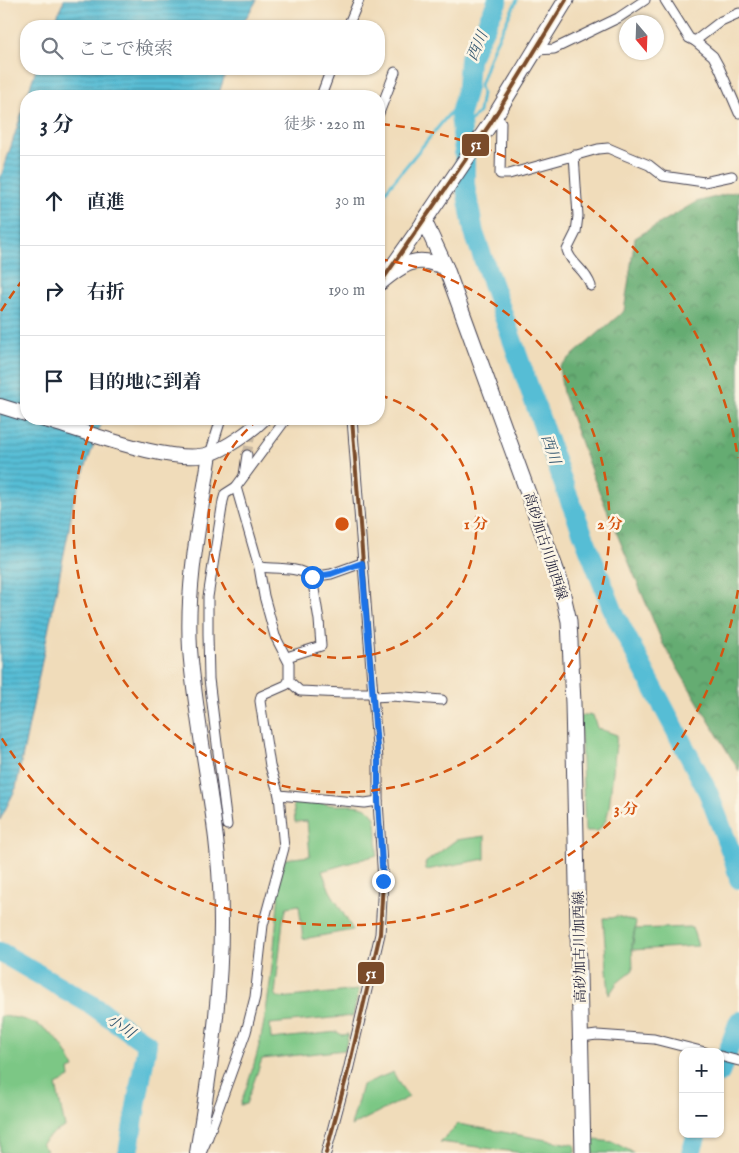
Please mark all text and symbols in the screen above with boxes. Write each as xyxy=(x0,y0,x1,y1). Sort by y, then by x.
north arrow xyxy=(619,15,664,60)
search box xyxy=(20,20,385,75)
water label: 西川 xyxy=(463,27,493,64)
icon: search xyxy=(38,34,66,62)
text: ここで検索 xyxy=(78,38,173,62)
text: 3 分 xyxy=(40,112,73,139)
text: 徒歩 · 220 m xyxy=(284,115,365,135)
line badge: 51 xyxy=(461,133,490,157)
text: 51 xyxy=(471,136,481,154)
icon: ahead xyxy=(40,187,68,215)
text: 直進 xyxy=(87,191,125,215)
text: 30 m xyxy=(335,191,365,211)
icon: right xyxy=(40,277,68,305)
text: 右折 xyxy=(87,281,125,305)
text: 190 m xyxy=(328,281,365,301)
icon: arrive xyxy=(40,367,68,395)
text: 目的地に到着 xyxy=(87,371,201,395)
water label: 西川 xyxy=(537,432,565,468)
street label: 高砂加古川加西線 xyxy=(519,490,571,602)
centre of rings xyxy=(333,515,351,533)
text: 1 分 xyxy=(464,515,488,534)
text: 2 分 xyxy=(597,515,623,534)
route start xyxy=(301,566,324,589)
text: 3 分 xyxy=(614,800,638,819)
route end xyxy=(372,870,395,893)
street label: 高砂加古川加西線 xyxy=(570,891,590,1003)
line badge: 51 xyxy=(357,961,385,985)
text: 51 xyxy=(366,965,376,983)
water label: 小川 xyxy=(103,1010,140,1044)
map controls xyxy=(679,1048,724,1138)
button: + xyxy=(679,1048,724,1093)
button: − xyxy=(679,1093,724,1138)

